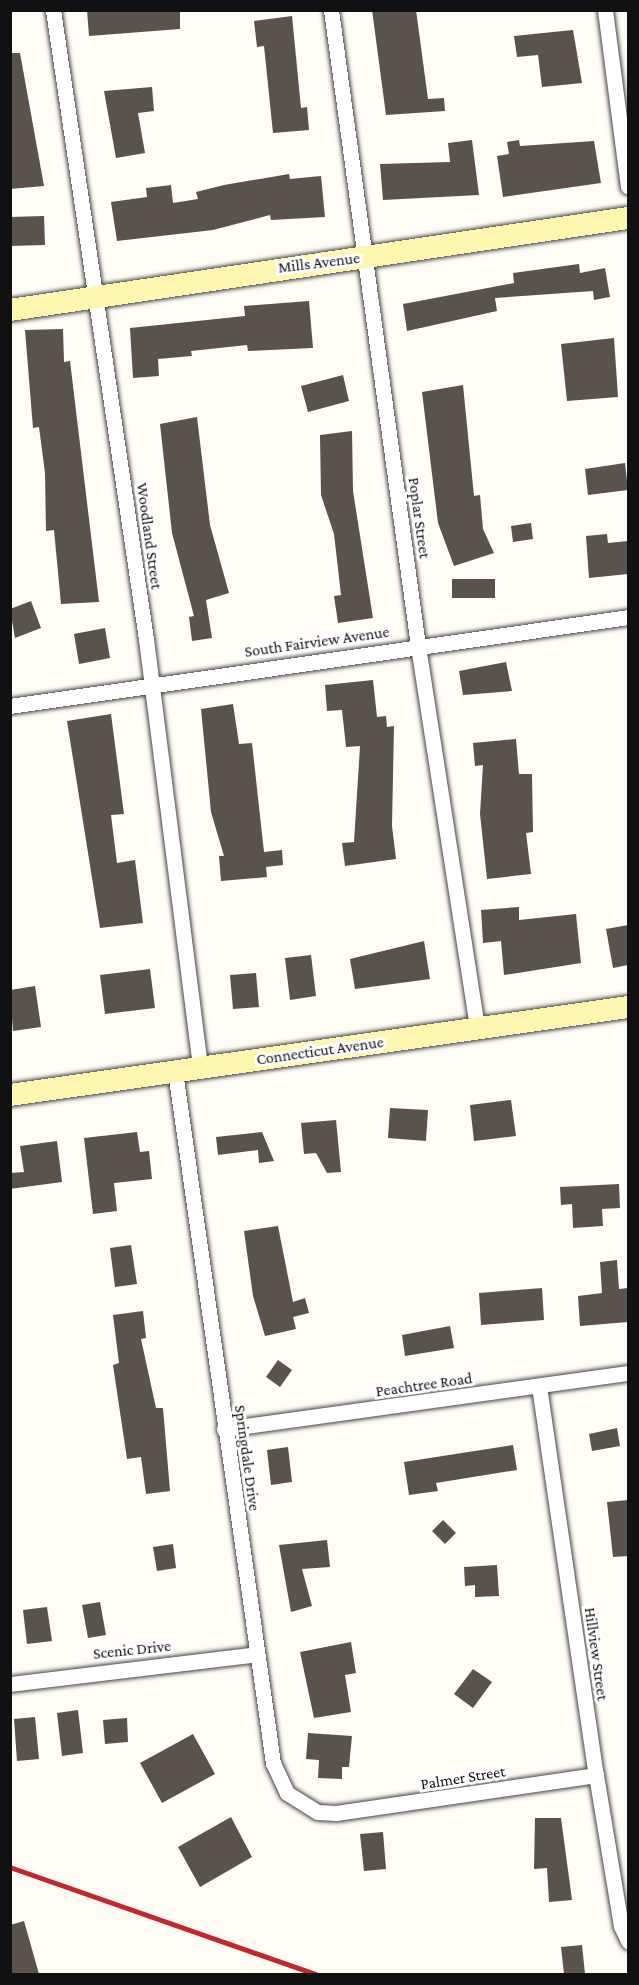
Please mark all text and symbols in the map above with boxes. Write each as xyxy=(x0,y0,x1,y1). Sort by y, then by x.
street label: Mills Avenue xyxy=(277,248,361,278)
street label: Poplar Street xyxy=(404,476,434,560)
street label: Woodland Street xyxy=(132,481,166,591)
street label: South Fairview Avenue xyxy=(243,622,391,662)
street label: Connecticut Avenue xyxy=(255,1033,385,1069)
street label: Peachtree Road xyxy=(374,1369,474,1401)
street label: Springdale Drive xyxy=(230,1404,264,1512)
street label: Hillview Street xyxy=(580,1606,612,1702)
street label: Scenic Drive xyxy=(92,1636,172,1664)
street label: Palmer Street xyxy=(419,1762,507,1794)

